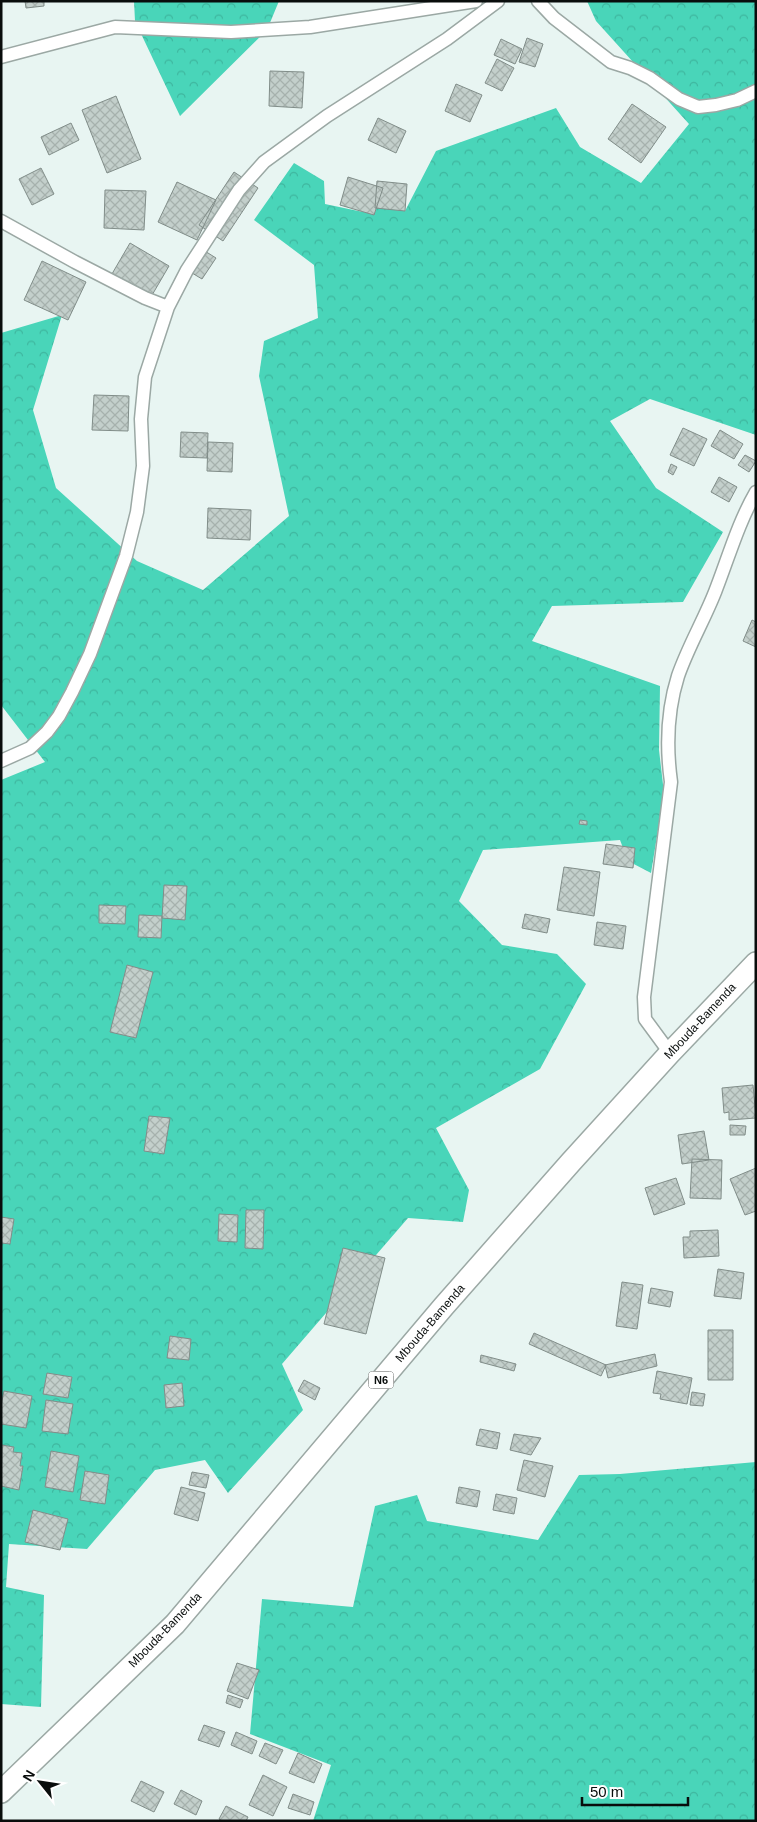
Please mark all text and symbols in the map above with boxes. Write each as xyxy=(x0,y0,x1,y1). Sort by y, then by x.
street label: Mbouda-Bamenda xyxy=(661,980,739,1062)
street label: Mbouda-Bamenda xyxy=(392,1281,468,1365)
road number: N6 xyxy=(368,1372,394,1388)
street label: Mbouda-Bamenda xyxy=(126,1589,205,1670)
north arrow xyxy=(15,1757,65,1807)
text: N xyxy=(19,1767,38,1784)
scale bar xyxy=(582,1774,688,1806)
text: 50 m xyxy=(590,1783,623,1800)

